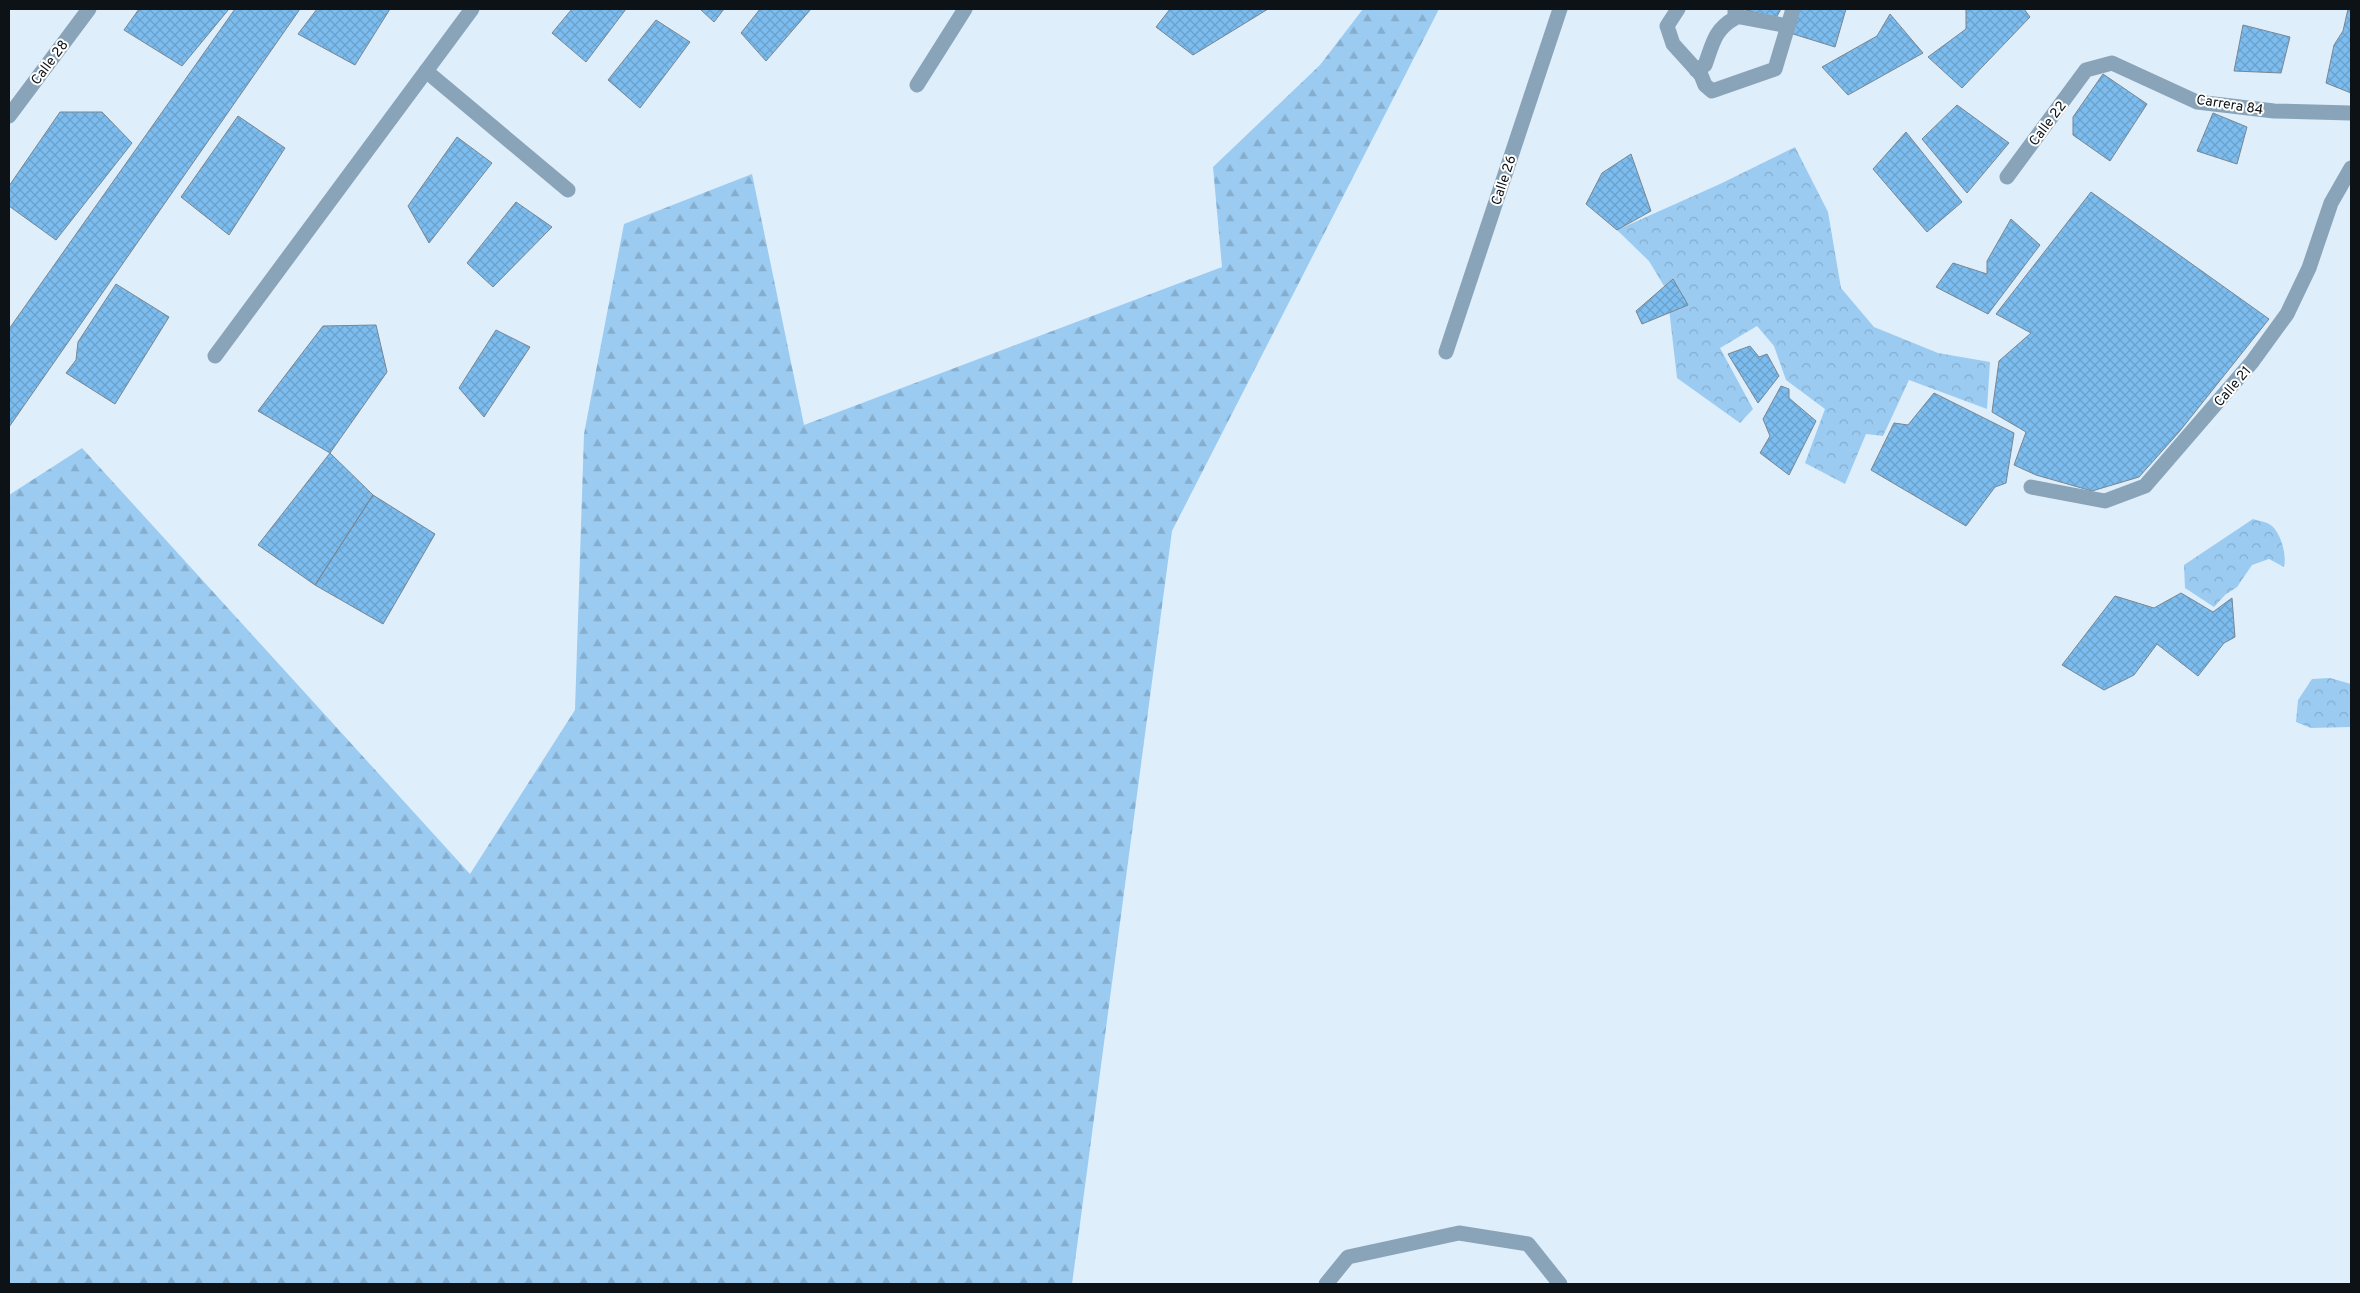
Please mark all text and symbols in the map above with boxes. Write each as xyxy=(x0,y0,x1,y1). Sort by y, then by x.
street label: Calle 28 xyxy=(28,37,73,89)
street label: Carrera 84 xyxy=(2195,92,2265,119)
street label: Calle 22 xyxy=(2026,98,2071,150)
street label: Calle 26 xyxy=(1488,153,1520,208)
street label: Calle 21 xyxy=(2211,363,2255,411)

